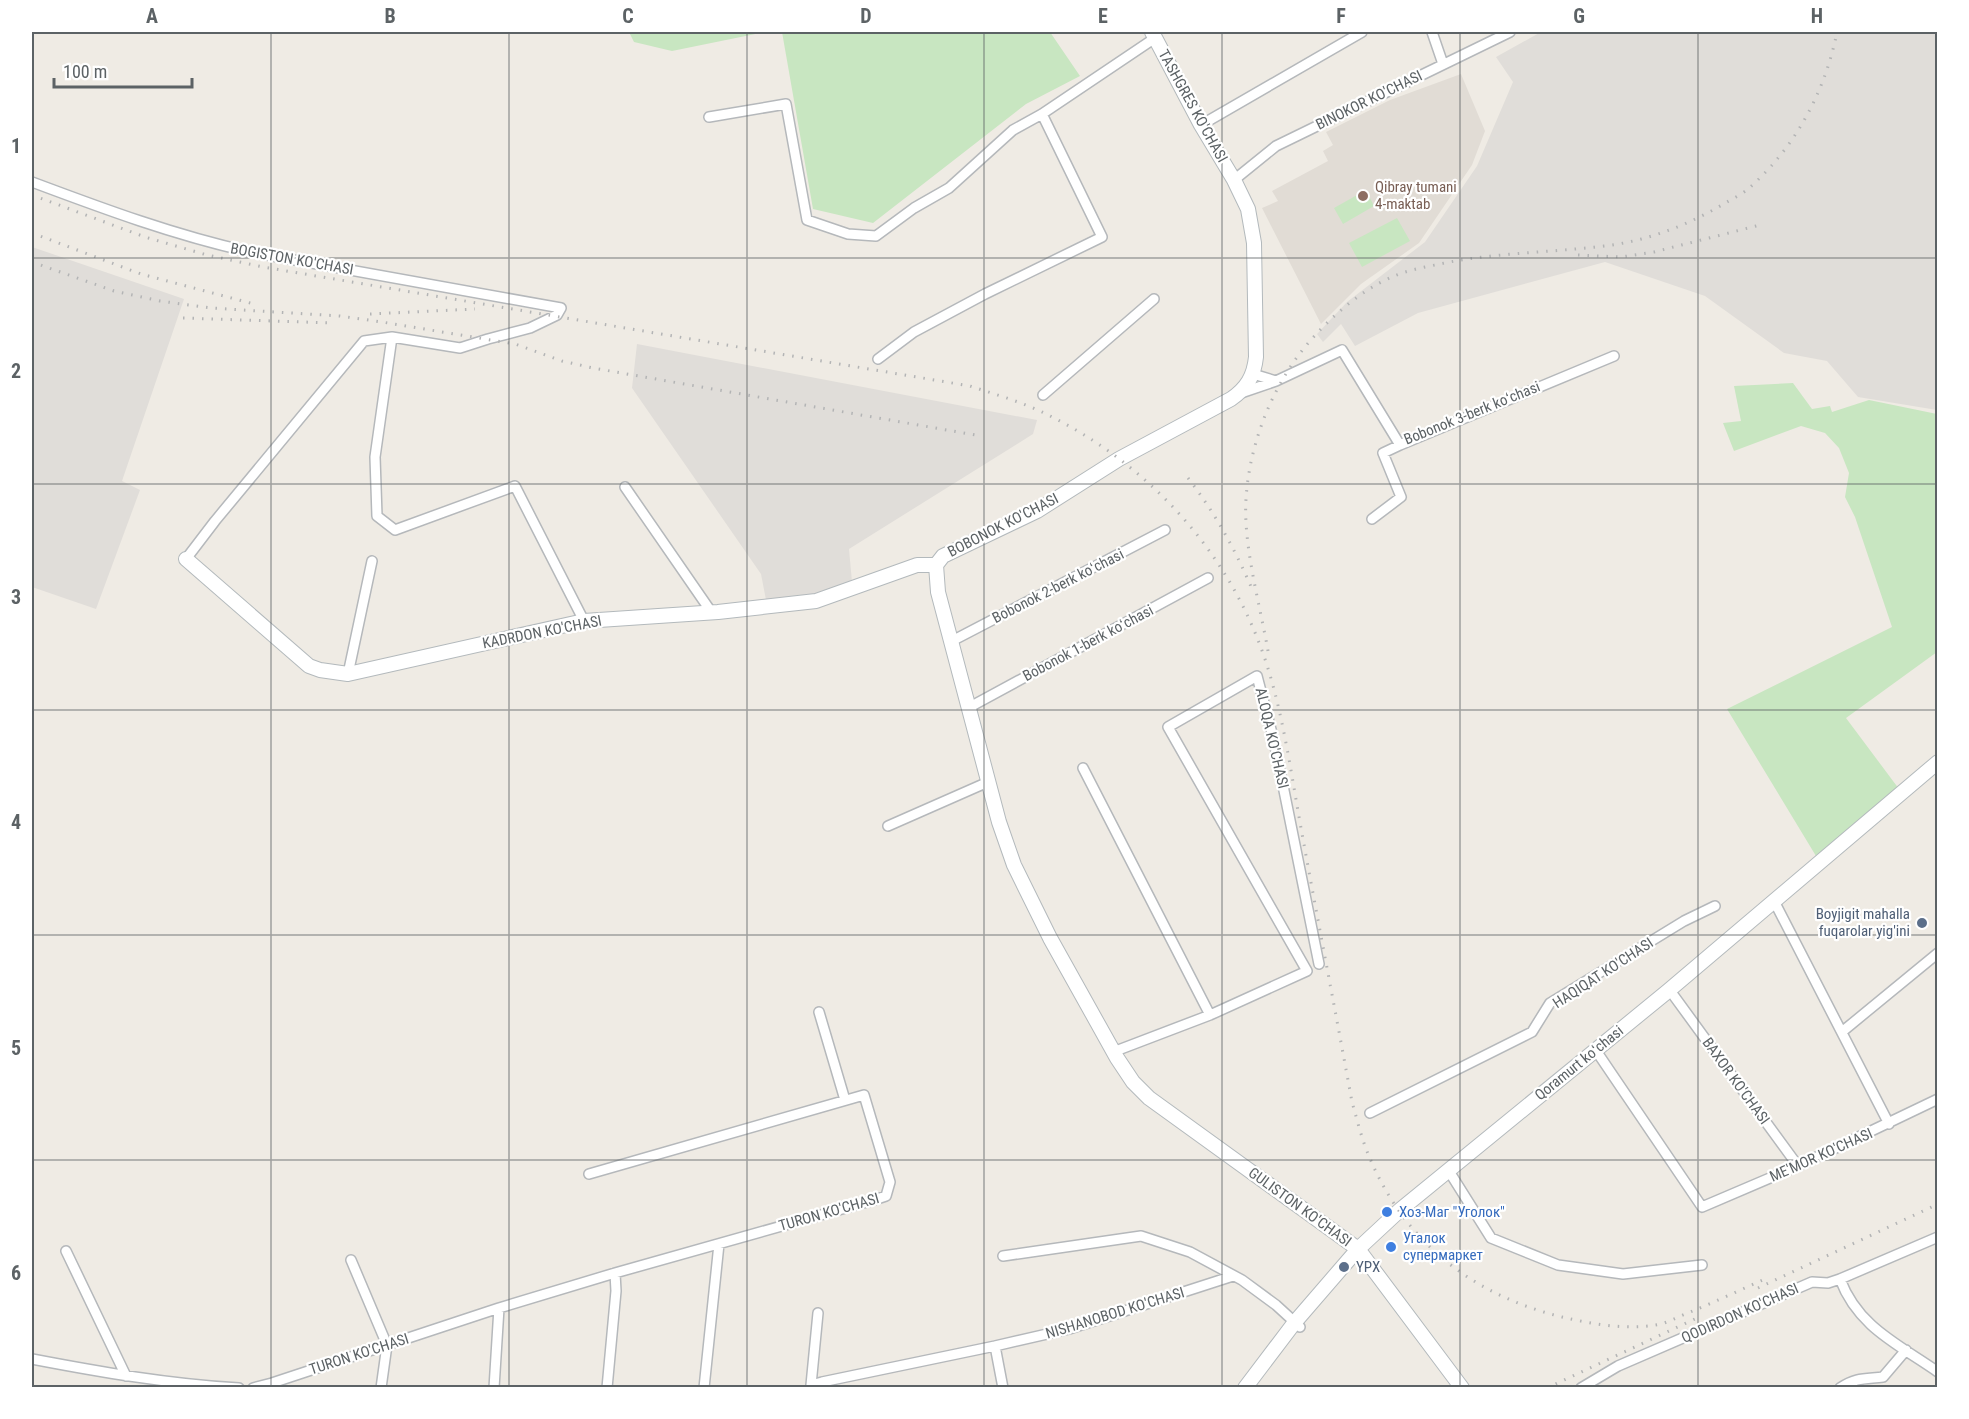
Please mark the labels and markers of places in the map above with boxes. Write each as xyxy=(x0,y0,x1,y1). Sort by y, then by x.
place label: Qibray tumani 4-maktab xyxy=(1375,178,1457,213)
marker: Qibray tumani 4-maktab xyxy=(1356,189,1370,203)
place label: Boyjigit mahalla fuqarolar yig'ini xyxy=(1816,905,1910,940)
marker: Boyjigit mahalla fuqarolar yig'ini xyxy=(1915,916,1929,930)
place label: Хоз-Маг "Уголок" xyxy=(1399,1203,1505,1221)
marker: Хоз-Маг "Уголок" xyxy=(1380,1205,1394,1219)
place label: Угалок супермаркет xyxy=(1403,1229,1483,1264)
marker: Угалок супермаркет xyxy=(1384,1240,1398,1254)
place label: YPX xyxy=(1356,1258,1380,1276)
marker: YPX xyxy=(1337,1260,1351,1274)

